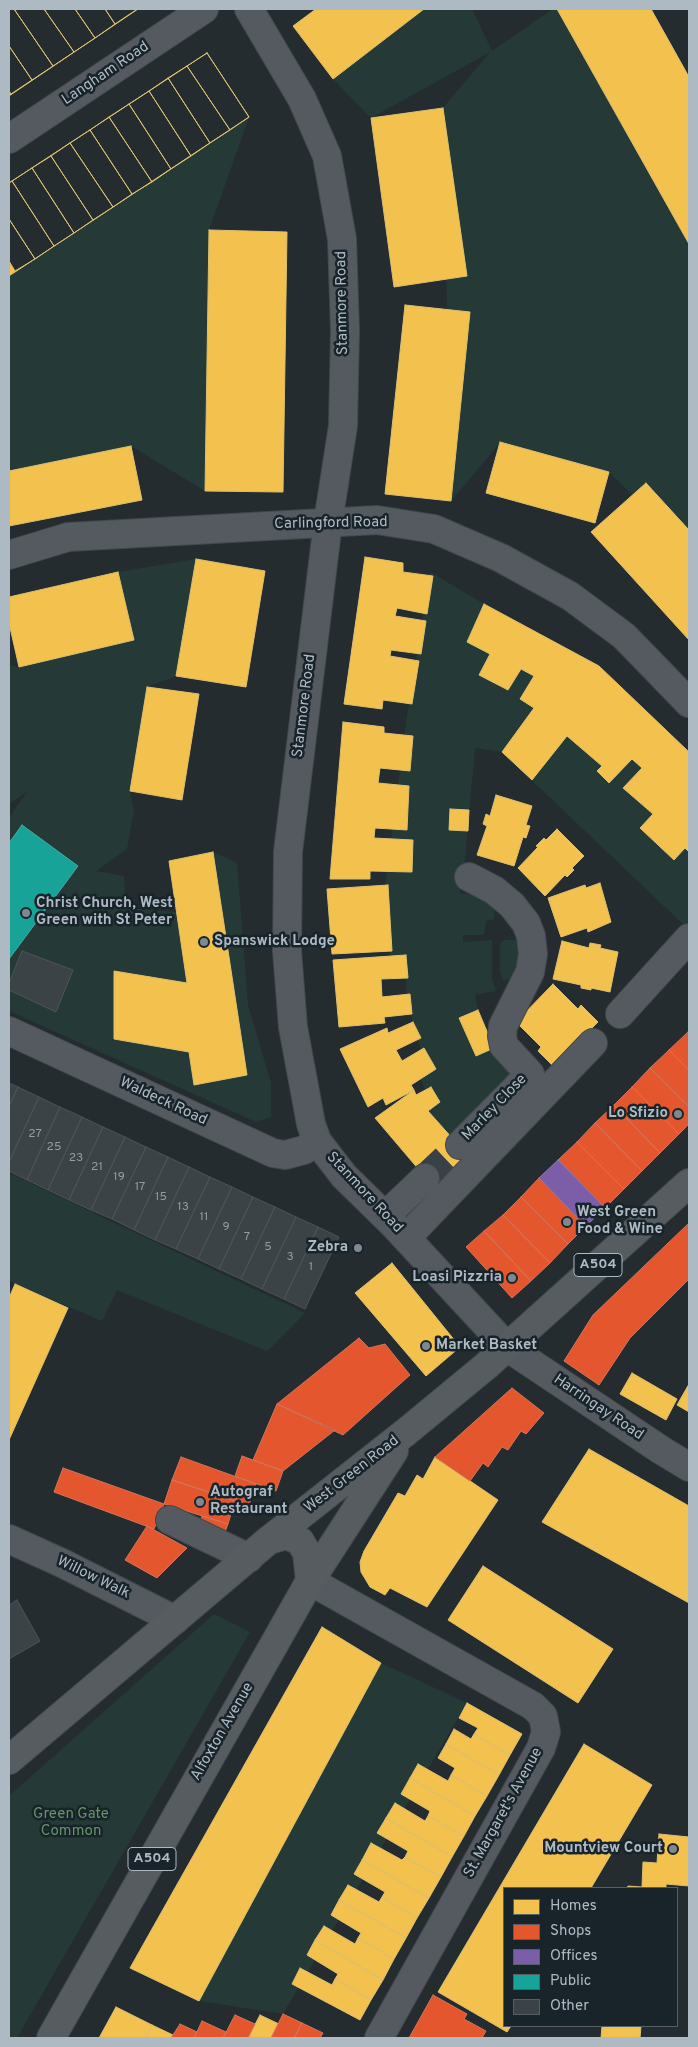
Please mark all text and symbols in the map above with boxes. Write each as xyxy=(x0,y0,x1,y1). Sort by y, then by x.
street label: Langham Road xyxy=(59,38,153,110)
street label: Stanmore Road xyxy=(333,251,353,355)
street label: Carlingford Road xyxy=(274,514,388,534)
street label: Stanmore Road xyxy=(290,653,320,759)
place label: Christ Church, West Green with St Peter xyxy=(36,895,173,930)
marker: Christ Church, West Green with St Peter xyxy=(20,907,32,919)
place label: Spanswick Lodge xyxy=(214,933,335,951)
marker: Spanswick Lodge xyxy=(198,936,210,948)
street label: Marley Close xyxy=(459,1071,531,1145)
street label: Waldeck Road xyxy=(116,1074,210,1130)
place label: Lo Sfizio xyxy=(608,1105,668,1123)
marker: Lo Sfizio xyxy=(672,1108,684,1120)
house number: 27 xyxy=(28,1128,42,1142)
house number: 25 xyxy=(47,1141,61,1155)
street label: Stanmore Road xyxy=(322,1149,406,1237)
house number: 23 xyxy=(69,1152,83,1166)
house number: 21 xyxy=(91,1161,103,1175)
house number: 19 xyxy=(113,1171,125,1185)
house number: 17 xyxy=(135,1181,145,1195)
house number: 15 xyxy=(155,1191,167,1205)
house number: 13 xyxy=(177,1201,189,1215)
place label: West Green Food & Wine xyxy=(577,1204,663,1239)
house number: 11 xyxy=(200,1211,208,1225)
marker: West Green Food & Wine xyxy=(561,1216,573,1228)
house number: 9 xyxy=(222,1221,230,1235)
house number: 7 xyxy=(244,1231,250,1245)
place label: Zebra xyxy=(307,1239,348,1257)
house number: 5 xyxy=(264,1241,272,1255)
marker: Zebra xyxy=(352,1242,364,1254)
house number: 3 xyxy=(286,1251,294,1265)
road number: A504 xyxy=(574,1254,622,1276)
house number: 1 xyxy=(309,1261,313,1275)
place label: Loasi Pizzria xyxy=(412,1269,502,1287)
marker: Loasi Pizzria xyxy=(506,1272,518,1284)
place label: Market Basket xyxy=(436,1337,537,1355)
marker: Market Basket xyxy=(420,1340,432,1352)
street label: Harringay Road xyxy=(550,1371,646,1445)
street label: West Green Road xyxy=(301,1432,403,1518)
place label: Autograf Restaurant xyxy=(210,1484,287,1519)
marker: Autograf Restaurant xyxy=(194,1496,206,1508)
street label: Willow Walk xyxy=(54,1553,132,1603)
street label: Alfoxton Avenue xyxy=(188,1680,258,1784)
street label: St. Margaret's Avenue xyxy=(461,1745,547,1881)
park label: Green Gate Common xyxy=(33,1806,109,1841)
place label: Mountview Court xyxy=(544,1840,663,1858)
marker: Mountview Court xyxy=(667,1843,679,1855)
road number: A504 xyxy=(128,1848,176,1870)
legend xyxy=(503,1887,678,2027)
text: Homes xyxy=(550,1897,597,1916)
text: Shops xyxy=(550,1922,591,1941)
text: Offices xyxy=(550,1947,597,1966)
text: Public xyxy=(550,1972,591,1991)
text: Other xyxy=(550,1997,589,2016)

